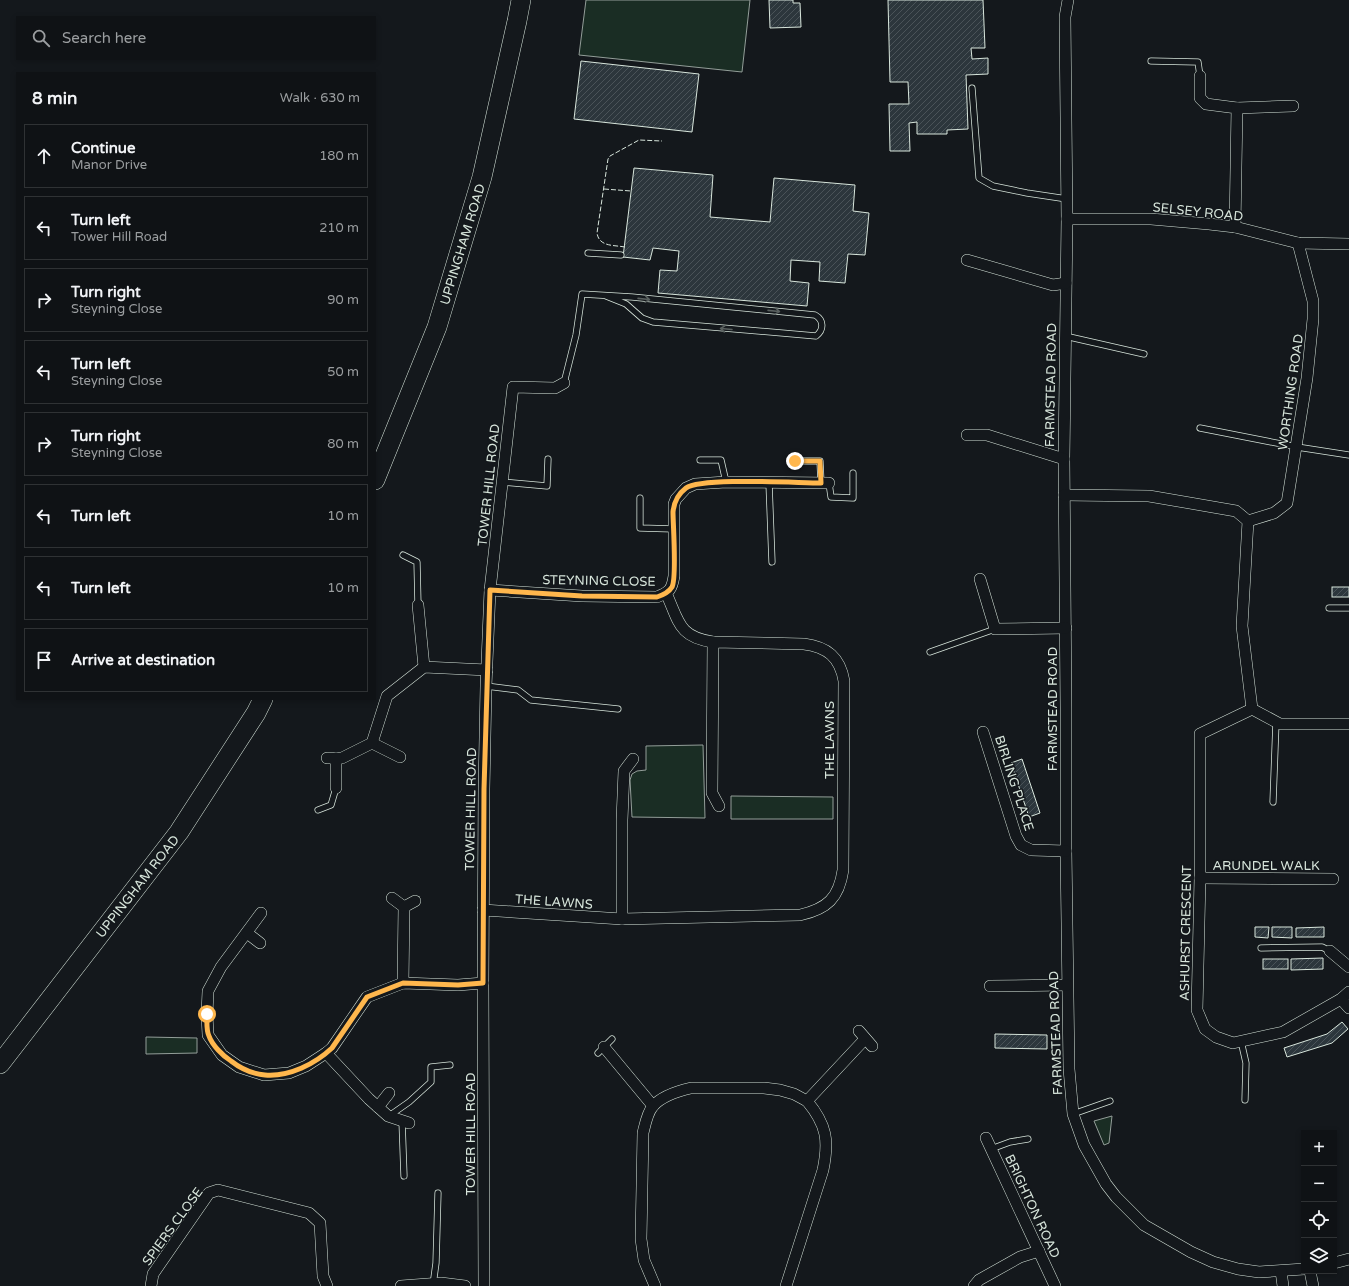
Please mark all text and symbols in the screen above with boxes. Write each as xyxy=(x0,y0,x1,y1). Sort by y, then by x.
search box xyxy=(16,16,376,60)
icon: search xyxy=(30,27,52,49)
text: Search here xyxy=(62,29,146,47)
text: 8 min xyxy=(32,88,77,109)
text: Walk · 630 m xyxy=(280,90,360,106)
text: Continue xyxy=(71,139,135,157)
icon: ahead xyxy=(33,145,55,167)
text: 180 m xyxy=(319,148,359,164)
text: Manor Drive xyxy=(71,157,147,173)
street label: UPPINGHAM ROAD xyxy=(437,182,489,307)
street label: SELSEY ROAD xyxy=(1152,199,1244,225)
text: Turn left xyxy=(71,211,131,229)
icon: left xyxy=(33,217,55,239)
text: 210 m xyxy=(319,220,359,236)
text: Tower Hill Road xyxy=(71,229,167,245)
text: Turn right xyxy=(71,283,141,301)
icon: right xyxy=(33,289,55,311)
text: 90 m xyxy=(327,292,359,308)
one-way arrow xyxy=(638,295,651,302)
text: Steyning Close xyxy=(71,301,162,317)
one-way arrow xyxy=(767,307,780,315)
street label: FARMSTEAD ROAD xyxy=(1042,322,1060,447)
one-way arrow xyxy=(720,325,733,332)
street label: WORTHING ROAD xyxy=(1275,333,1307,451)
text: Turn left xyxy=(71,355,131,373)
icon: left xyxy=(33,361,55,383)
text: 50 m xyxy=(327,364,359,380)
text: Steyning Close xyxy=(71,373,162,389)
street label: TOWER HILL ROAD xyxy=(475,423,503,547)
text: Turn right xyxy=(71,427,141,445)
icon: right xyxy=(33,433,55,455)
text: 80 m xyxy=(327,436,359,452)
text: Steyning Close xyxy=(71,445,162,461)
route end xyxy=(786,452,804,470)
icon: left xyxy=(33,505,55,527)
text: Turn left xyxy=(71,507,131,525)
text: 10 m xyxy=(327,508,359,524)
street label: STEYNING CLOSE xyxy=(542,572,656,590)
icon: left xyxy=(33,577,55,599)
text: Turn left xyxy=(71,579,131,597)
text: 10 m xyxy=(327,580,359,596)
street label: FARMSTEAD ROAD xyxy=(1045,647,1061,771)
icon: arrive xyxy=(33,649,55,671)
text: Arrive at destination xyxy=(71,651,215,669)
street label: THE LAWNS xyxy=(822,701,838,779)
street label: BIRLING PLACE xyxy=(991,733,1037,833)
street label: TOWER HILL ROAD xyxy=(462,747,480,871)
street label: UPPINGHAM ROAD xyxy=(93,832,183,941)
street label: ARUNDEL WALK xyxy=(1212,858,1320,874)
street label: ASHURST CRESCENT xyxy=(1177,865,1195,1001)
street label: THE LAWNS xyxy=(514,891,593,913)
street label: FARMSTEAD ROAD xyxy=(1046,970,1066,1095)
route start xyxy=(198,1005,216,1023)
street label: TOWER HILL ROAD xyxy=(463,1072,479,1196)
map controls xyxy=(1301,1130,1337,1274)
button: + xyxy=(1301,1130,1337,1166)
street label: BRIGHTON ROAD xyxy=(1001,1152,1063,1261)
button: − xyxy=(1301,1166,1337,1202)
street label: SPIERS CLOSE xyxy=(139,1184,207,1269)
button: locate xyxy=(1301,1202,1337,1238)
button: layers xyxy=(1301,1238,1337,1274)

